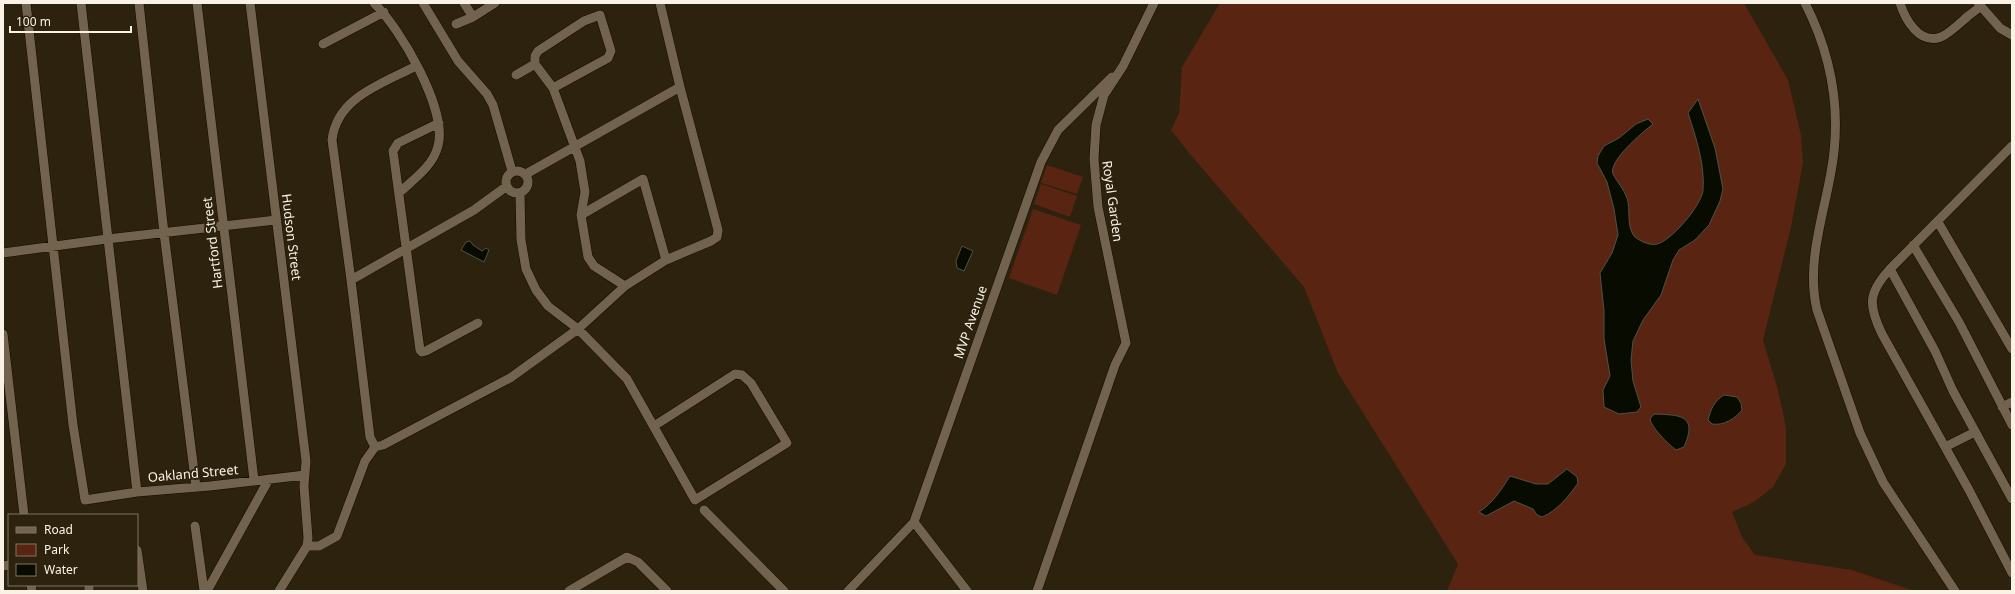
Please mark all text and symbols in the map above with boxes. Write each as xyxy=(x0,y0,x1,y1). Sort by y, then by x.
scale bar xyxy=(10,8,131,34)
text: 100 m xyxy=(16,13,51,30)
street label: Royal Garden xyxy=(1098,159,1128,243)
street label: Hudson Street xyxy=(278,192,306,282)
street label: Hartford Street xyxy=(197,196,227,290)
street label: MVP Avenue xyxy=(949,283,991,361)
street label: Oakland Street xyxy=(147,460,239,486)
legend xyxy=(8,514,138,586)
text: Road xyxy=(44,521,73,538)
text: Park xyxy=(44,541,70,558)
text: Water xyxy=(44,561,78,578)

